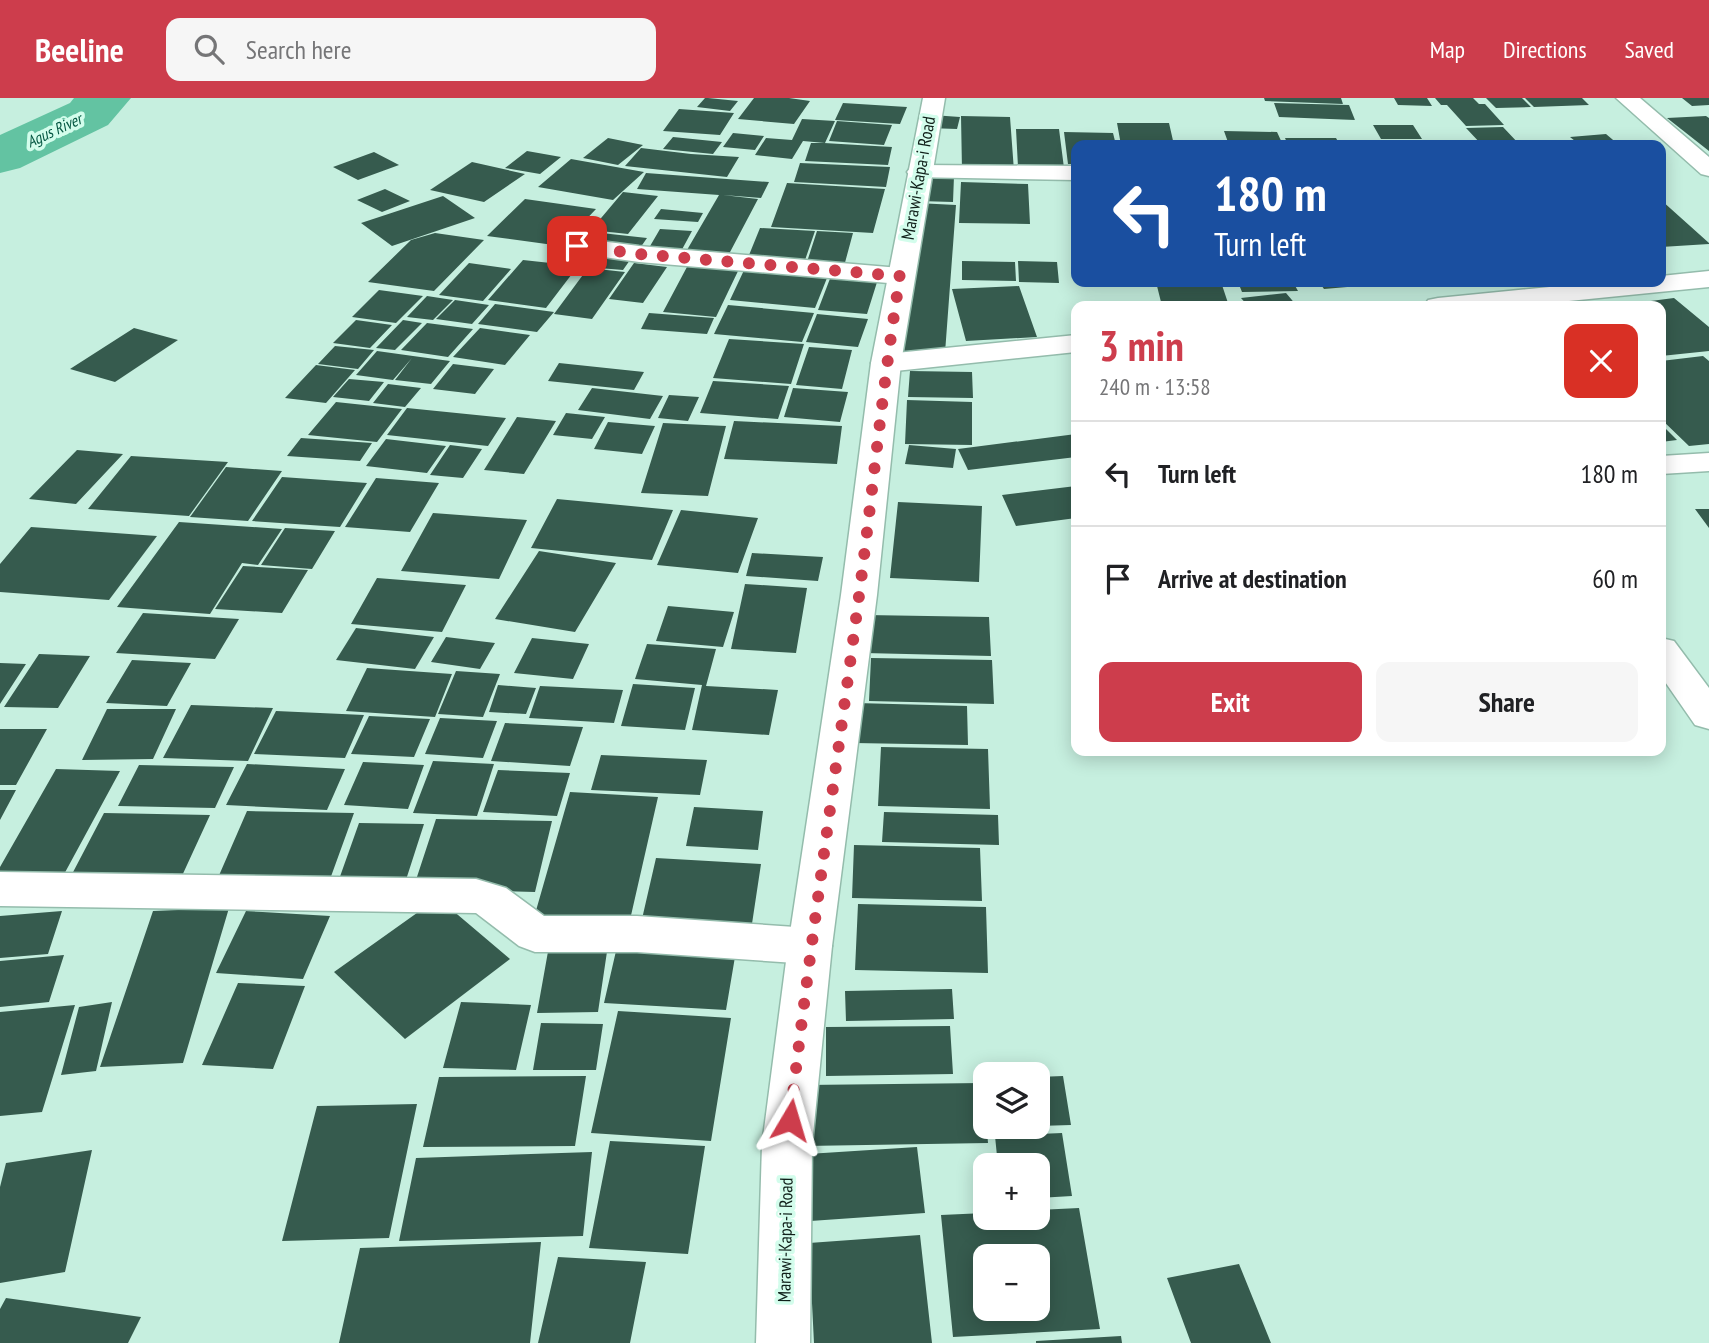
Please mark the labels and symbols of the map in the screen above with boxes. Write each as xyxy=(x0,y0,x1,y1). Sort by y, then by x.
water label: Agus River xyxy=(23,107,87,151)
street label: Marawi-Kapa-i Road xyxy=(896,114,940,242)
pin xyxy=(547,216,607,276)
position arrow xyxy=(753,1083,827,1157)
street label: Marawi-Kapa-i Road xyxy=(772,1177,798,1303)

